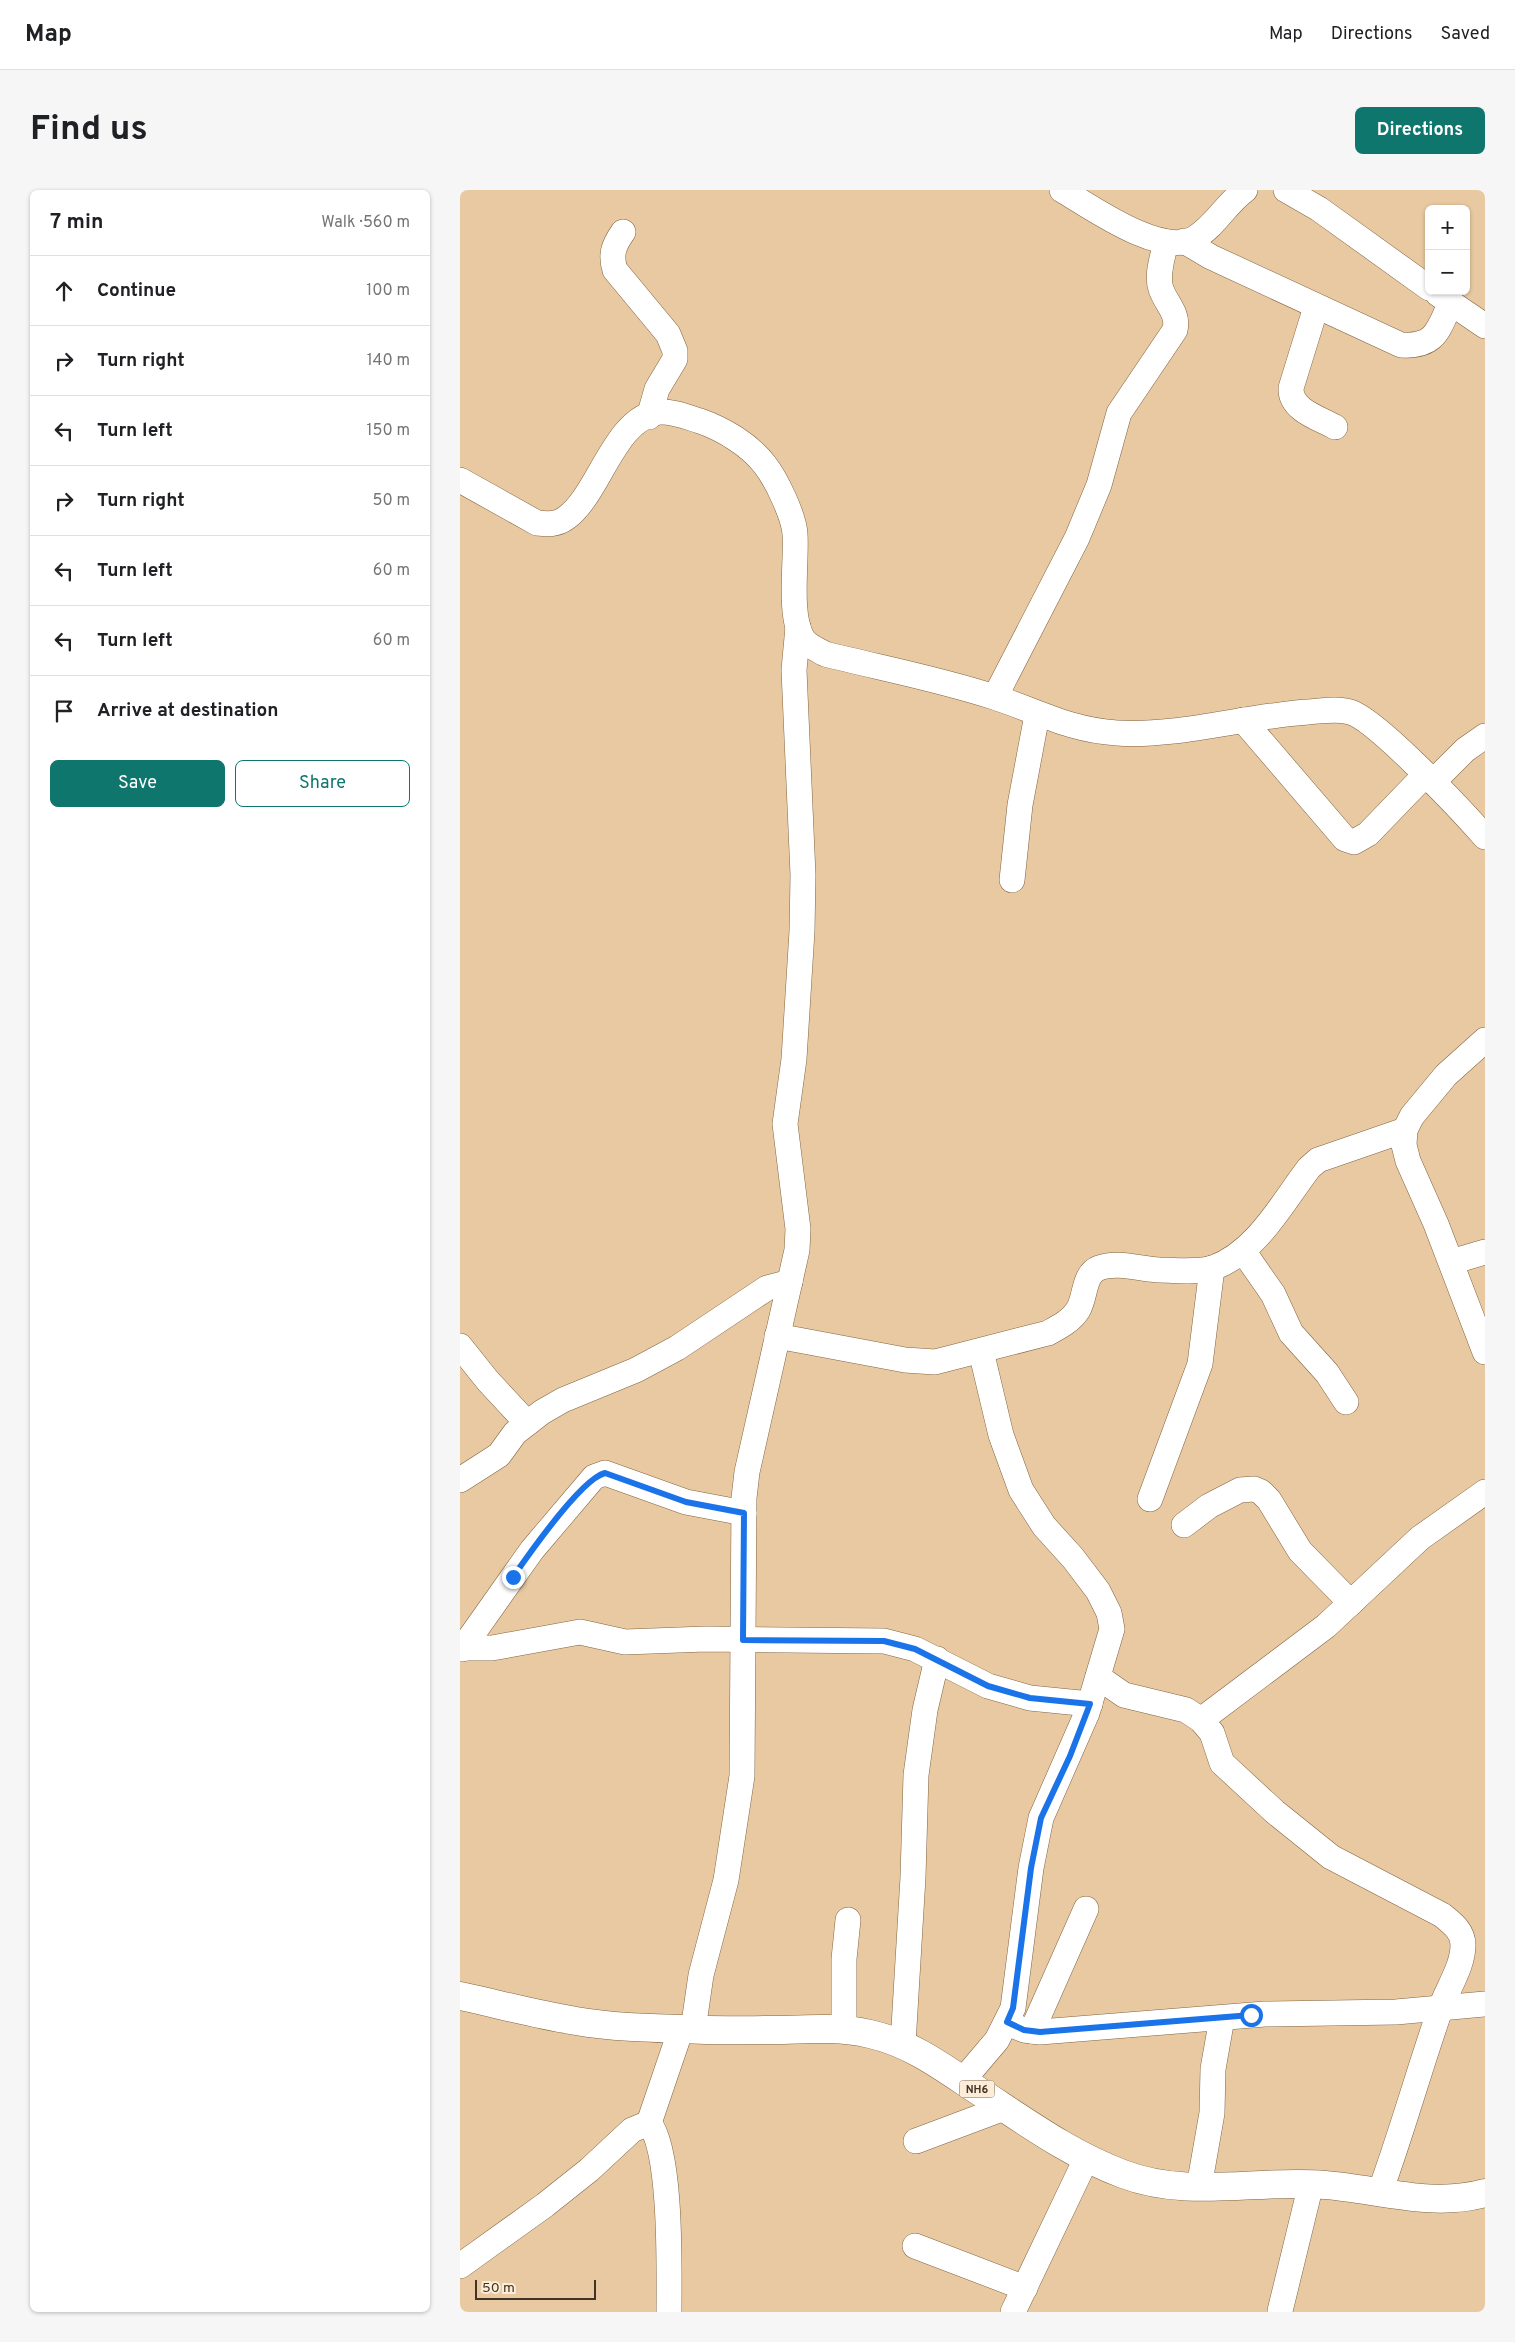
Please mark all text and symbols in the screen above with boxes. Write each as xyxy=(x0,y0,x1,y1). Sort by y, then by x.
text: Map xyxy=(25,20,72,50)
text: Map xyxy=(1269,23,1303,46)
text: Directions xyxy=(1331,23,1413,46)
text: Saved xyxy=(1441,23,1490,46)
button: Directions xyxy=(1355,107,1485,154)
text: Find us xyxy=(30,108,148,152)
map controls xyxy=(1425,205,1470,295)
button: + xyxy=(1425,205,1470,250)
text: 7 min xyxy=(50,209,103,236)
text: Walk · 560 m xyxy=(321,213,410,233)
button: − xyxy=(1425,250,1470,295)
icon: ahead xyxy=(50,277,78,305)
text: Continue xyxy=(97,279,176,303)
text: 100 m xyxy=(366,281,410,301)
icon: right xyxy=(50,347,78,375)
text: Turn right xyxy=(97,349,185,373)
text: 140 m xyxy=(367,351,410,371)
icon: left xyxy=(50,417,78,445)
text: Turn left xyxy=(97,419,173,443)
text: 150 m xyxy=(367,421,410,441)
icon: right xyxy=(50,487,78,515)
text: Turn right xyxy=(97,489,185,513)
text: 50 m xyxy=(373,491,410,511)
icon: left xyxy=(50,557,78,585)
text: Turn left xyxy=(97,559,173,583)
text: 60 m xyxy=(373,561,410,581)
icon: left xyxy=(50,627,78,655)
text: Turn left xyxy=(97,629,173,653)
text: 60 m xyxy=(373,631,410,651)
icon: arrive xyxy=(50,697,78,725)
text: Arrive at destination xyxy=(97,699,278,723)
button: Save xyxy=(50,760,225,807)
button: Share xyxy=(235,760,410,807)
route end xyxy=(502,1566,525,1589)
route start xyxy=(1240,2004,1263,2027)
road number: NH6 xyxy=(960,2080,994,2098)
scale bar xyxy=(475,2277,596,2300)
text: 50 m xyxy=(482,2280,515,2297)

